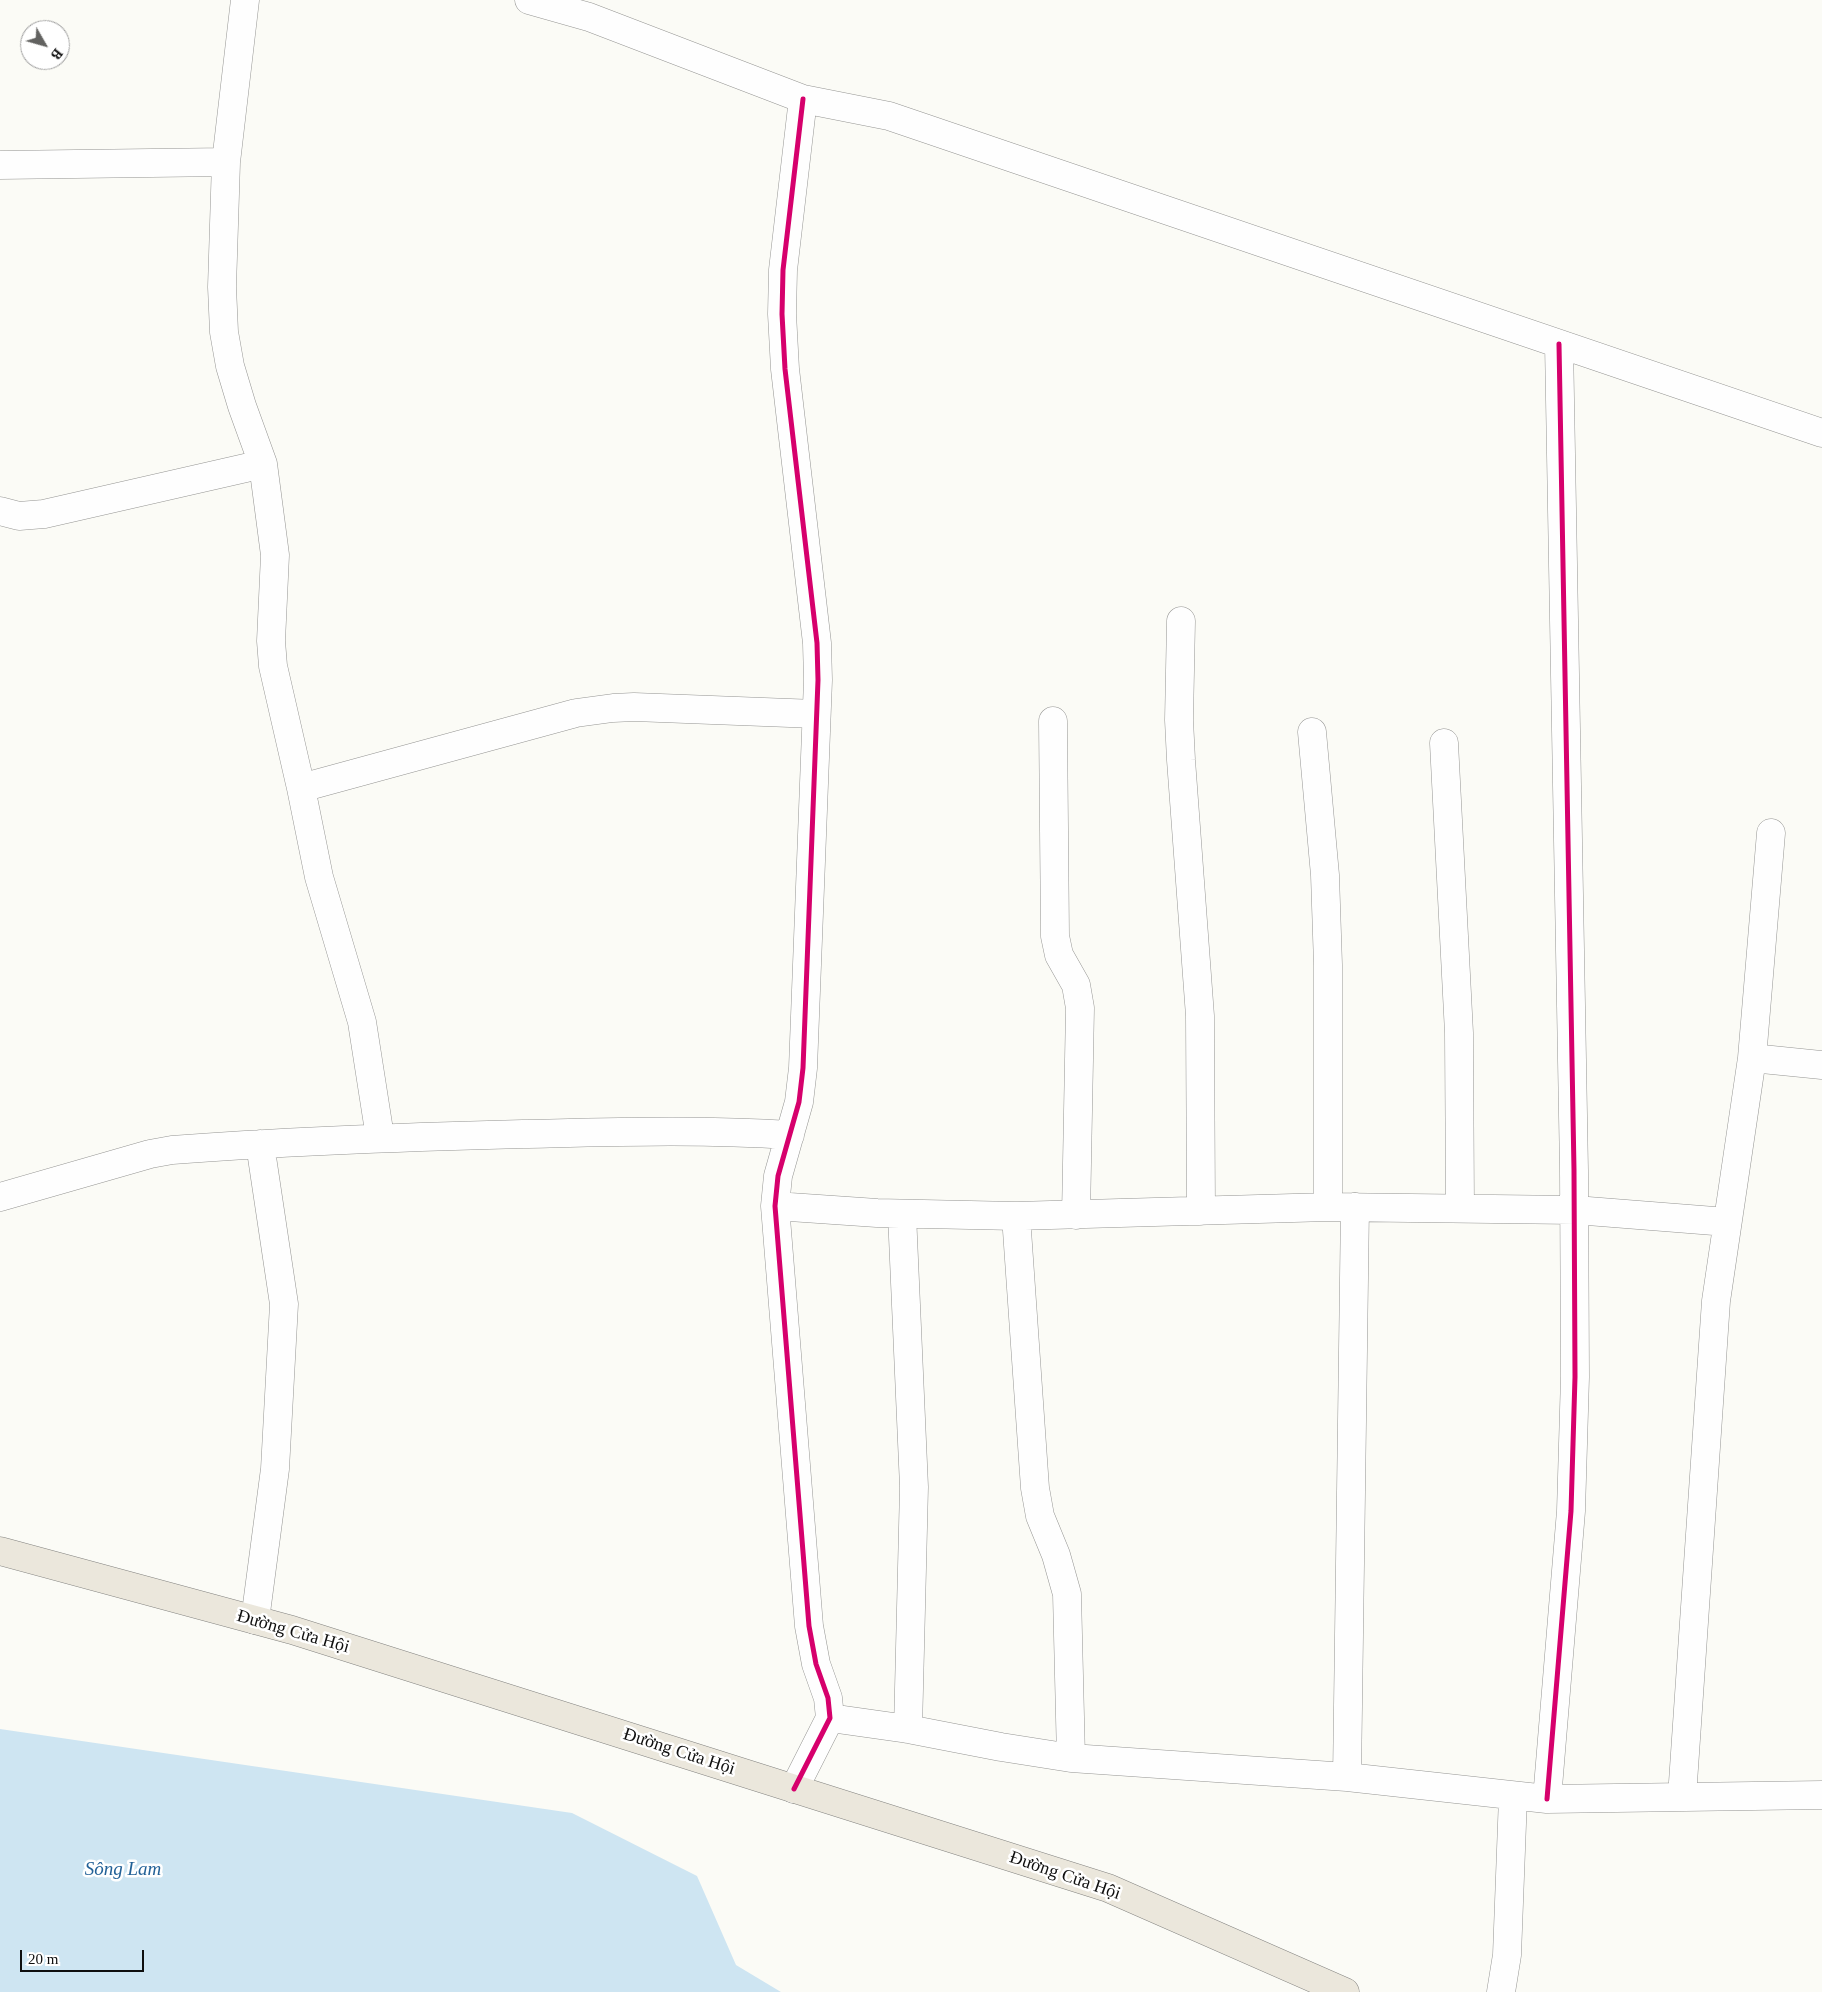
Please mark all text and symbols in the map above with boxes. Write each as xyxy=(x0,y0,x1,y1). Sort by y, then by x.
north arrow xyxy=(20,20,70,70)
text: B xyxy=(48,46,65,62)
street label: Đường Cửa Hội xyxy=(234,1606,352,1658)
street label: Đường Cửa Hội xyxy=(620,1724,738,1780)
street label: Đường Cửa Hội xyxy=(1007,1847,1123,1905)
water label: Sông Lam xyxy=(85,1859,161,1881)
scale bar xyxy=(22,1940,146,1972)
text: 20 m xyxy=(28,1951,58,1967)

